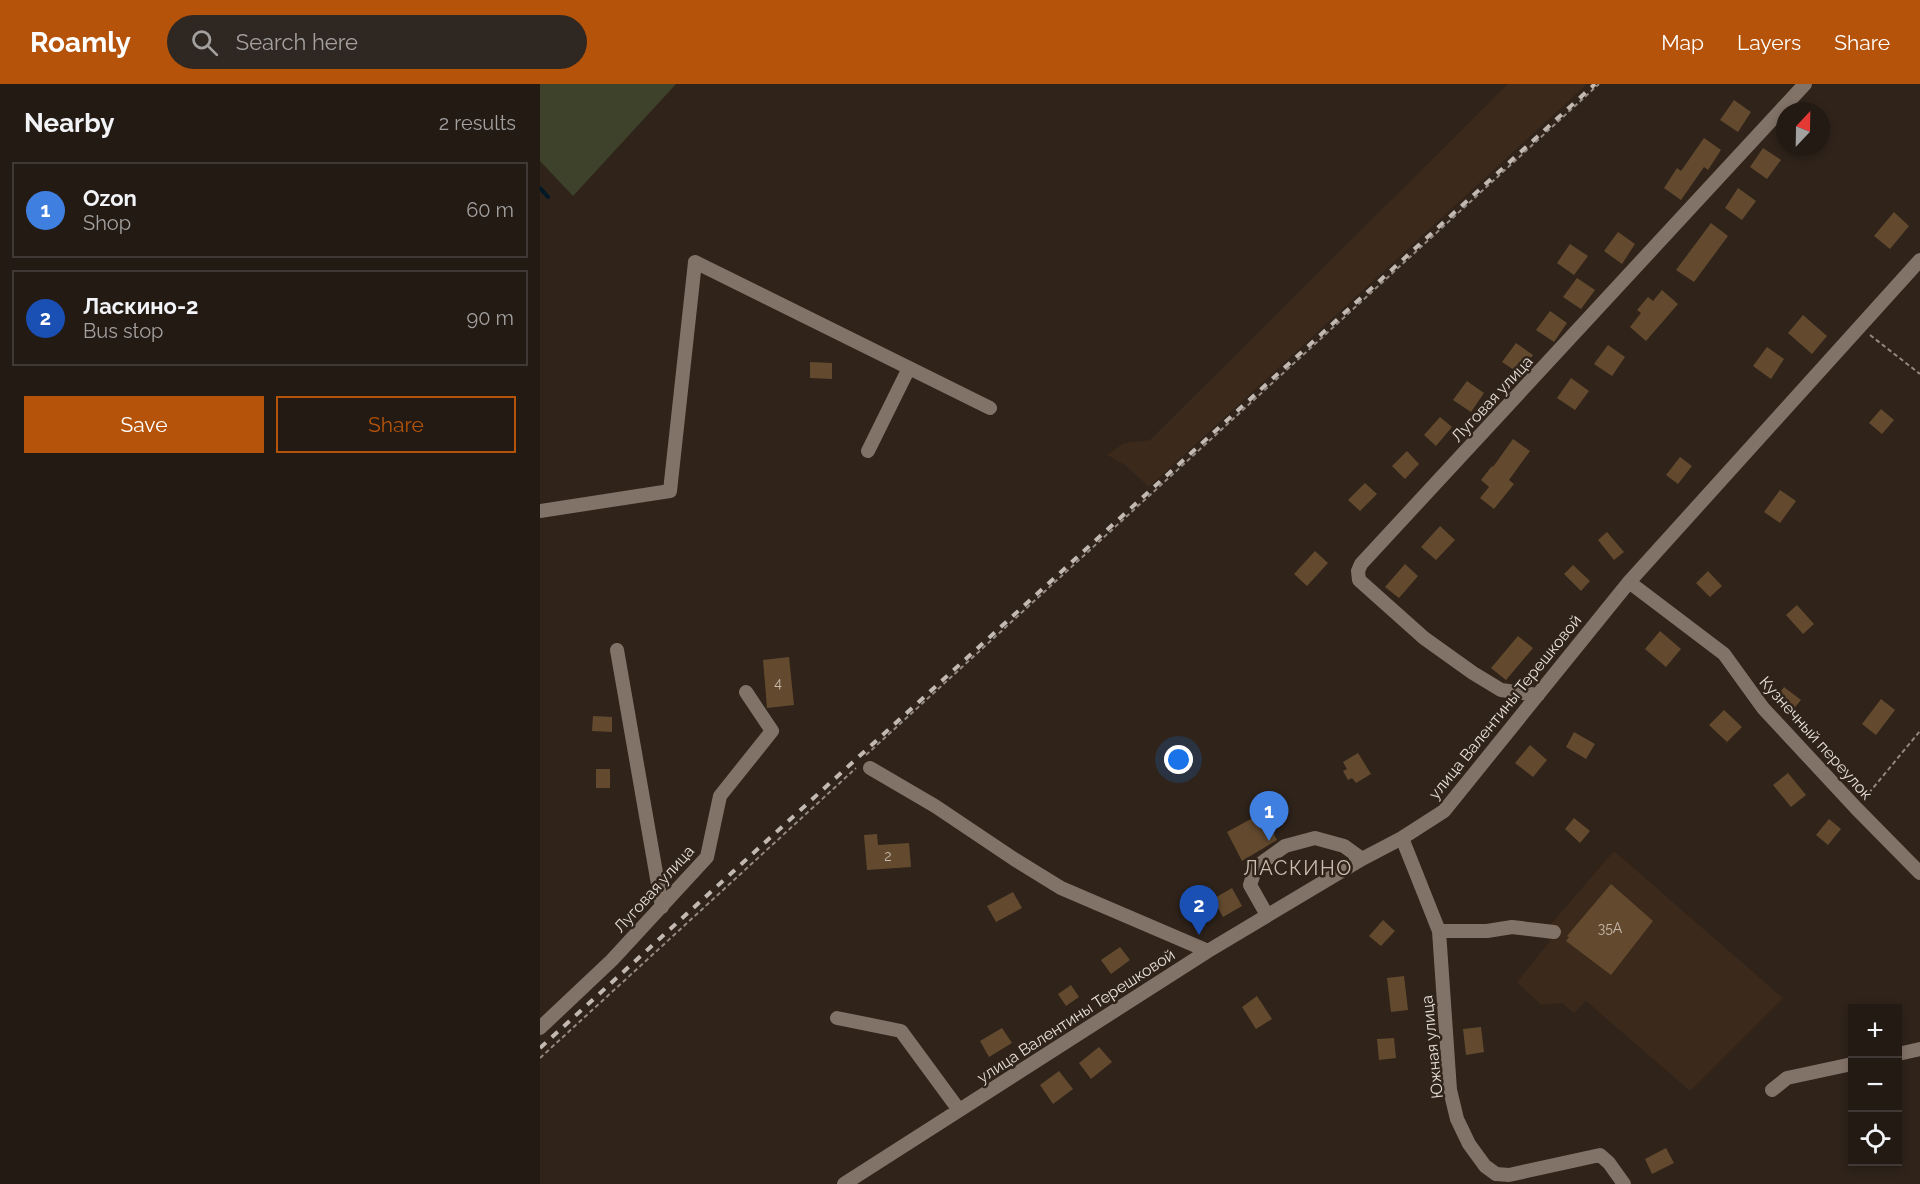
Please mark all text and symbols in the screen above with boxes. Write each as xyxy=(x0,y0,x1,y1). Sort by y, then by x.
search box xyxy=(167,15,587,69)
text: Roamly xyxy=(30,26,131,59)
icon: search xyxy=(188,26,221,59)
text: Search here xyxy=(236,29,358,55)
text: Map xyxy=(1661,30,1704,55)
text: Layers xyxy=(1737,30,1801,55)
text: Share xyxy=(1834,30,1890,55)
north arrow xyxy=(1776,102,1830,156)
text: Nearby xyxy=(24,108,114,138)
text: 2 results xyxy=(439,111,516,135)
text: Ozon xyxy=(83,185,137,211)
text: 1 xyxy=(41,198,50,222)
text: 60 m xyxy=(466,198,514,222)
text: Shop xyxy=(83,211,131,235)
text: Ласкино-2 xyxy=(83,293,199,319)
text: 2 xyxy=(40,306,51,330)
text: 90 m xyxy=(467,306,514,330)
text: Bus stop xyxy=(83,319,163,343)
street label: Луговая улица xyxy=(1447,352,1537,446)
button: Save xyxy=(24,396,264,453)
button: Share xyxy=(276,396,516,453)
street label: улица Валентины Терешковой xyxy=(1425,611,1585,803)
street label: Кузнечный переулок xyxy=(1756,672,1876,804)
house number: 4 xyxy=(774,675,782,691)
your location xyxy=(1164,745,1193,774)
pin: 1 xyxy=(1250,792,1288,841)
street label: Луговая улица xyxy=(610,841,698,937)
house number: 2 xyxy=(884,848,892,864)
district label: ЛАСКИНО xyxy=(1243,856,1353,880)
pin: 2 xyxy=(1180,886,1218,935)
house number: 35А xyxy=(1598,920,1623,936)
street label: улица Валентины Терешковой xyxy=(974,945,1178,1087)
street label: Южная улица xyxy=(1417,995,1447,1099)
map controls xyxy=(1848,1004,1902,1166)
button: + xyxy=(1848,1004,1902,1058)
button: − xyxy=(1848,1058,1902,1112)
button: locate xyxy=(1848,1112,1902,1166)

